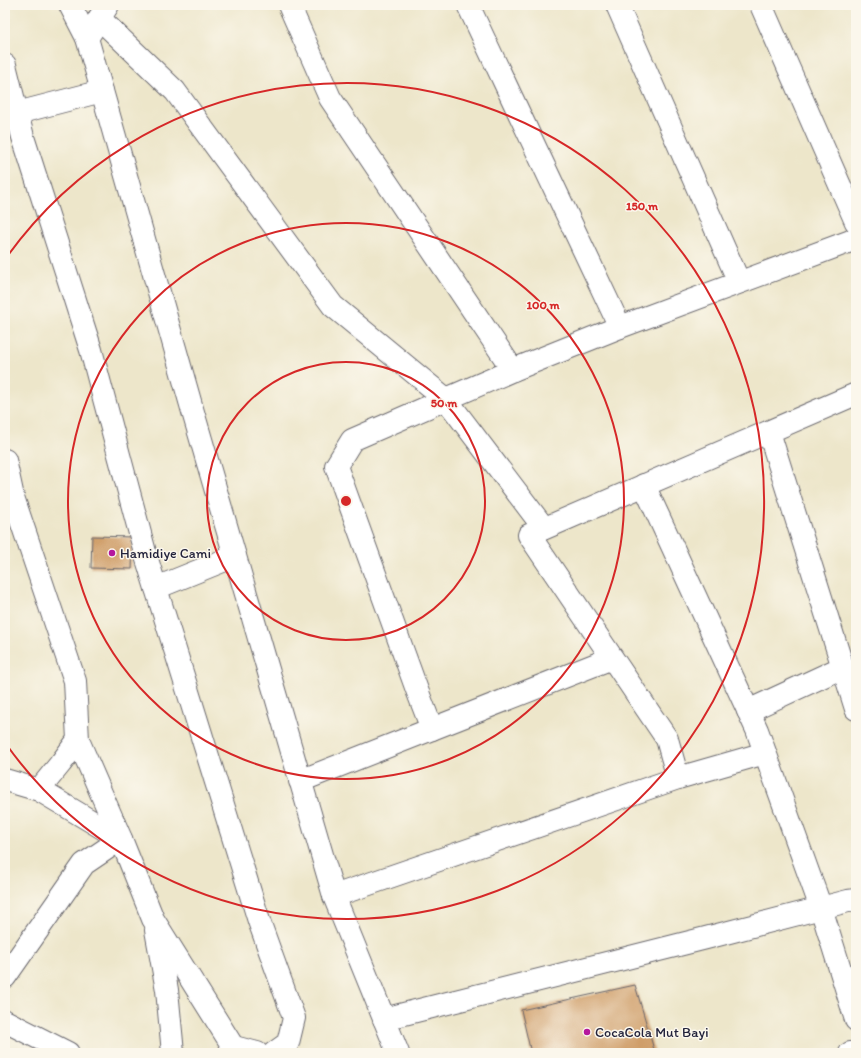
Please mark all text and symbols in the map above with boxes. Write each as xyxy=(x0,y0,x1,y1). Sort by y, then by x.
text: 150 m xyxy=(626,199,659,213)
text: 100 m xyxy=(526,298,560,312)
text: 50 m xyxy=(431,396,458,410)
centre of rings xyxy=(339,494,353,508)
place label: Hamidiye Cami xyxy=(120,545,211,562)
marker: Hamidiye Cami xyxy=(107,548,117,558)
place label: CocaCola Mut Bayi xyxy=(595,1024,709,1041)
marker: CocaCola Mut Bayi xyxy=(582,1027,592,1037)

